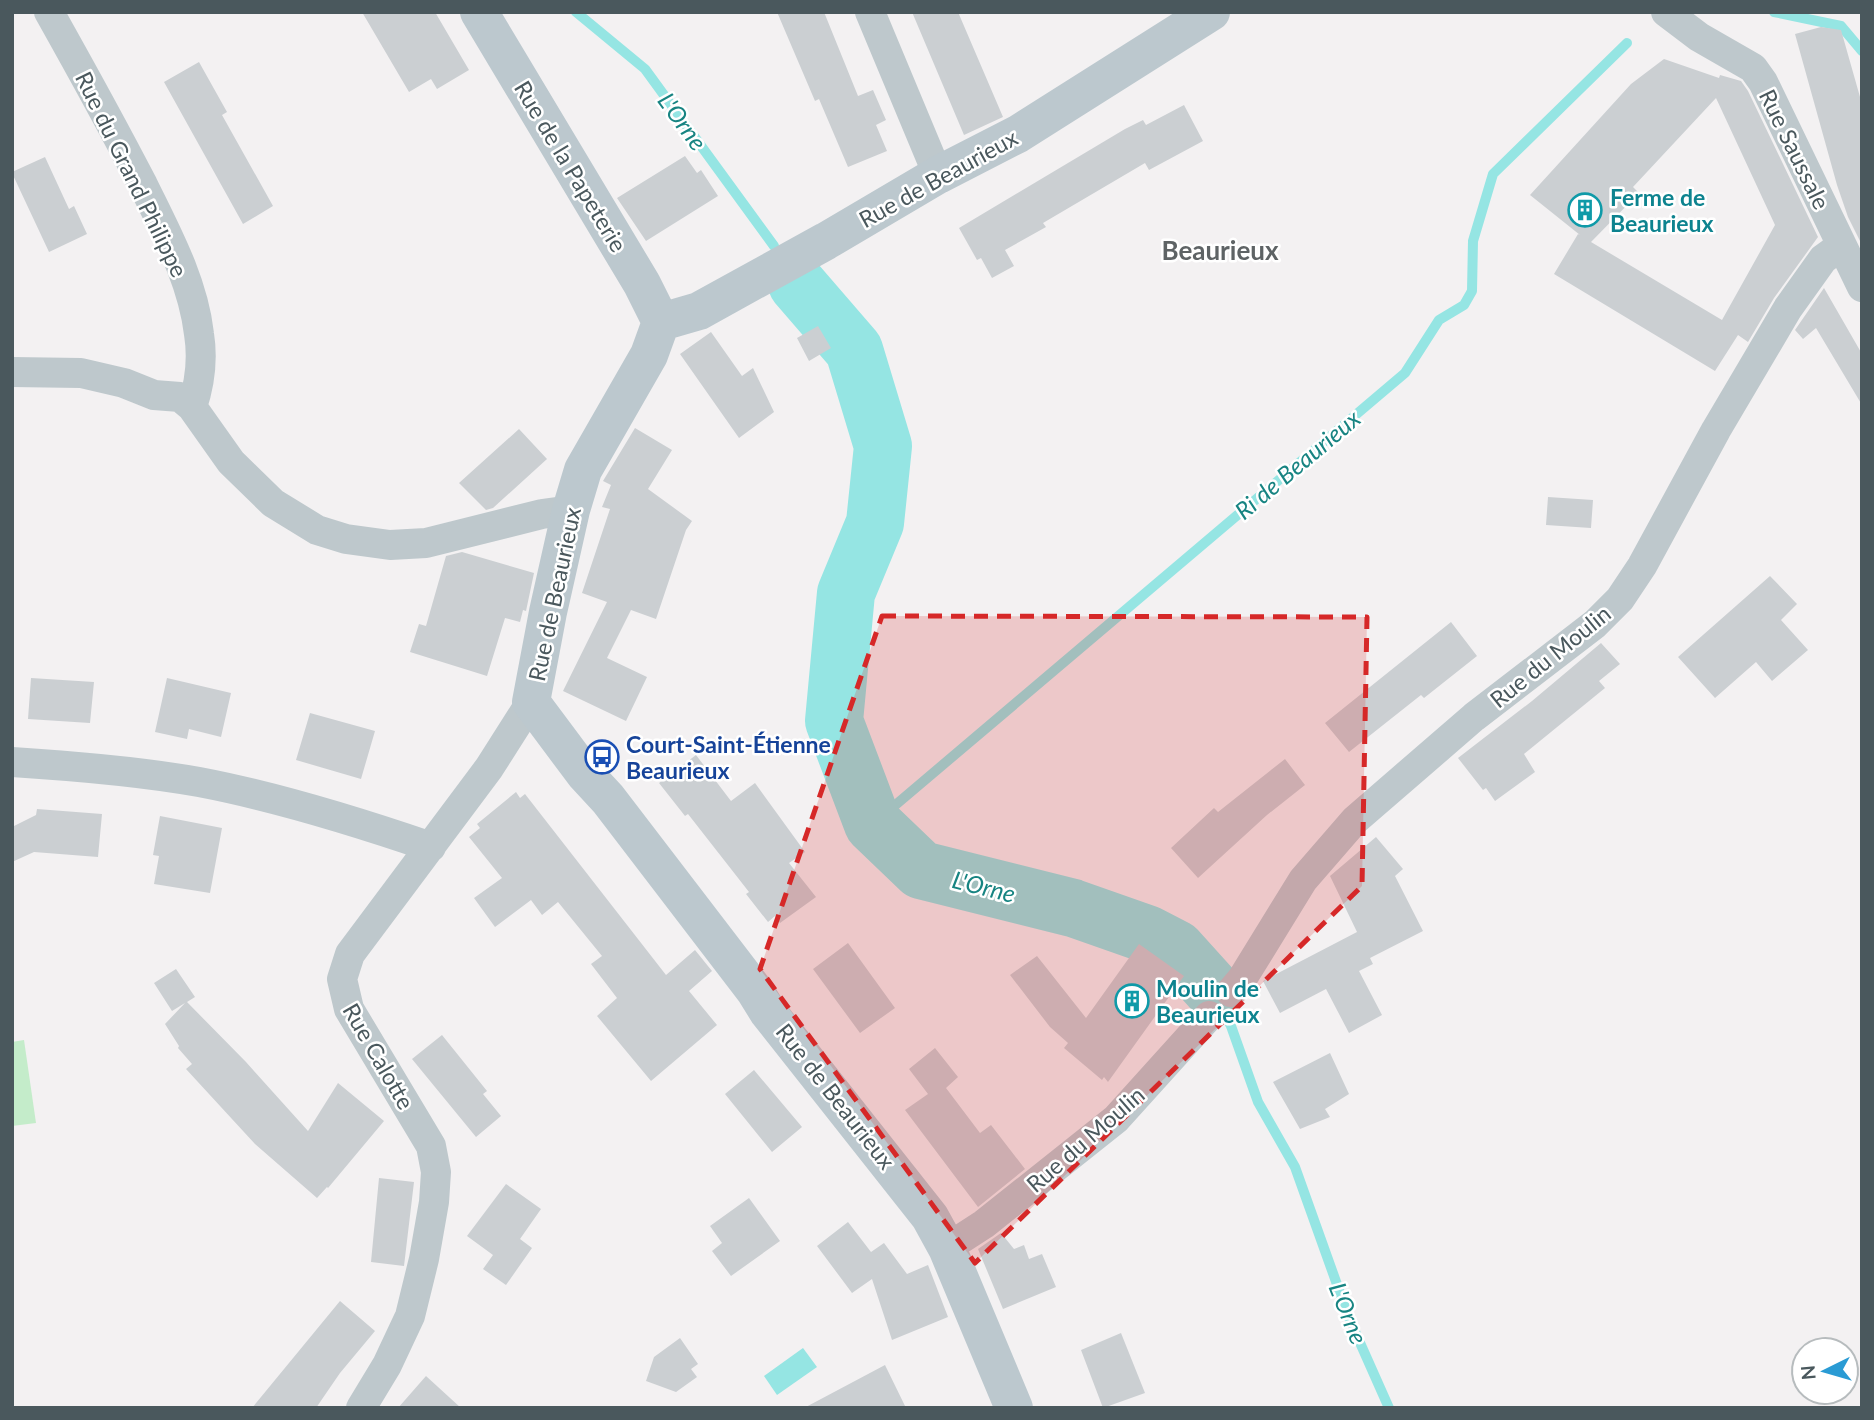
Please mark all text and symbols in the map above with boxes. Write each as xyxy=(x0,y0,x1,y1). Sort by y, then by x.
street label: Rue du Grand Philippe xyxy=(70,67,194,281)
street label: Rue de la Papeterie xyxy=(509,75,633,257)
street label: Rue Saussale xyxy=(1754,84,1836,214)
water label: L'Orne xyxy=(652,87,714,155)
street label: Rue de Beaurieux xyxy=(854,123,1023,233)
place label: Ferme de Beaurieux xyxy=(1610,183,1714,237)
building icon: Ferme de Beaurieux xyxy=(1566,191,1604,229)
district label: Beaurieux xyxy=(1161,234,1279,266)
water label: Ri de Beaurieux xyxy=(1228,403,1366,525)
street label: Rue de Beaurieux xyxy=(522,504,586,684)
street label: Rue du Moulin xyxy=(1484,599,1616,713)
place label: Court-Saint-Étienne Beaurieux xyxy=(626,730,831,784)
bus stop icon: Court-Saint-Étienne Beaurieux xyxy=(583,738,621,776)
water label: L'Orne xyxy=(949,864,1019,908)
place label: Moulin de Beaurieux xyxy=(1156,974,1260,1028)
building icon: Moulin de Beaurieux xyxy=(1113,982,1151,1020)
street label: Rue Calotte xyxy=(337,998,421,1114)
street label: Rue de Beaurieux xyxy=(770,1018,902,1175)
street label: Rue du Moulin xyxy=(1020,1080,1150,1198)
water label: L'Orne xyxy=(1324,1278,1374,1348)
north arrow xyxy=(1790,1336,1860,1406)
text: N xyxy=(1795,1364,1820,1381)

